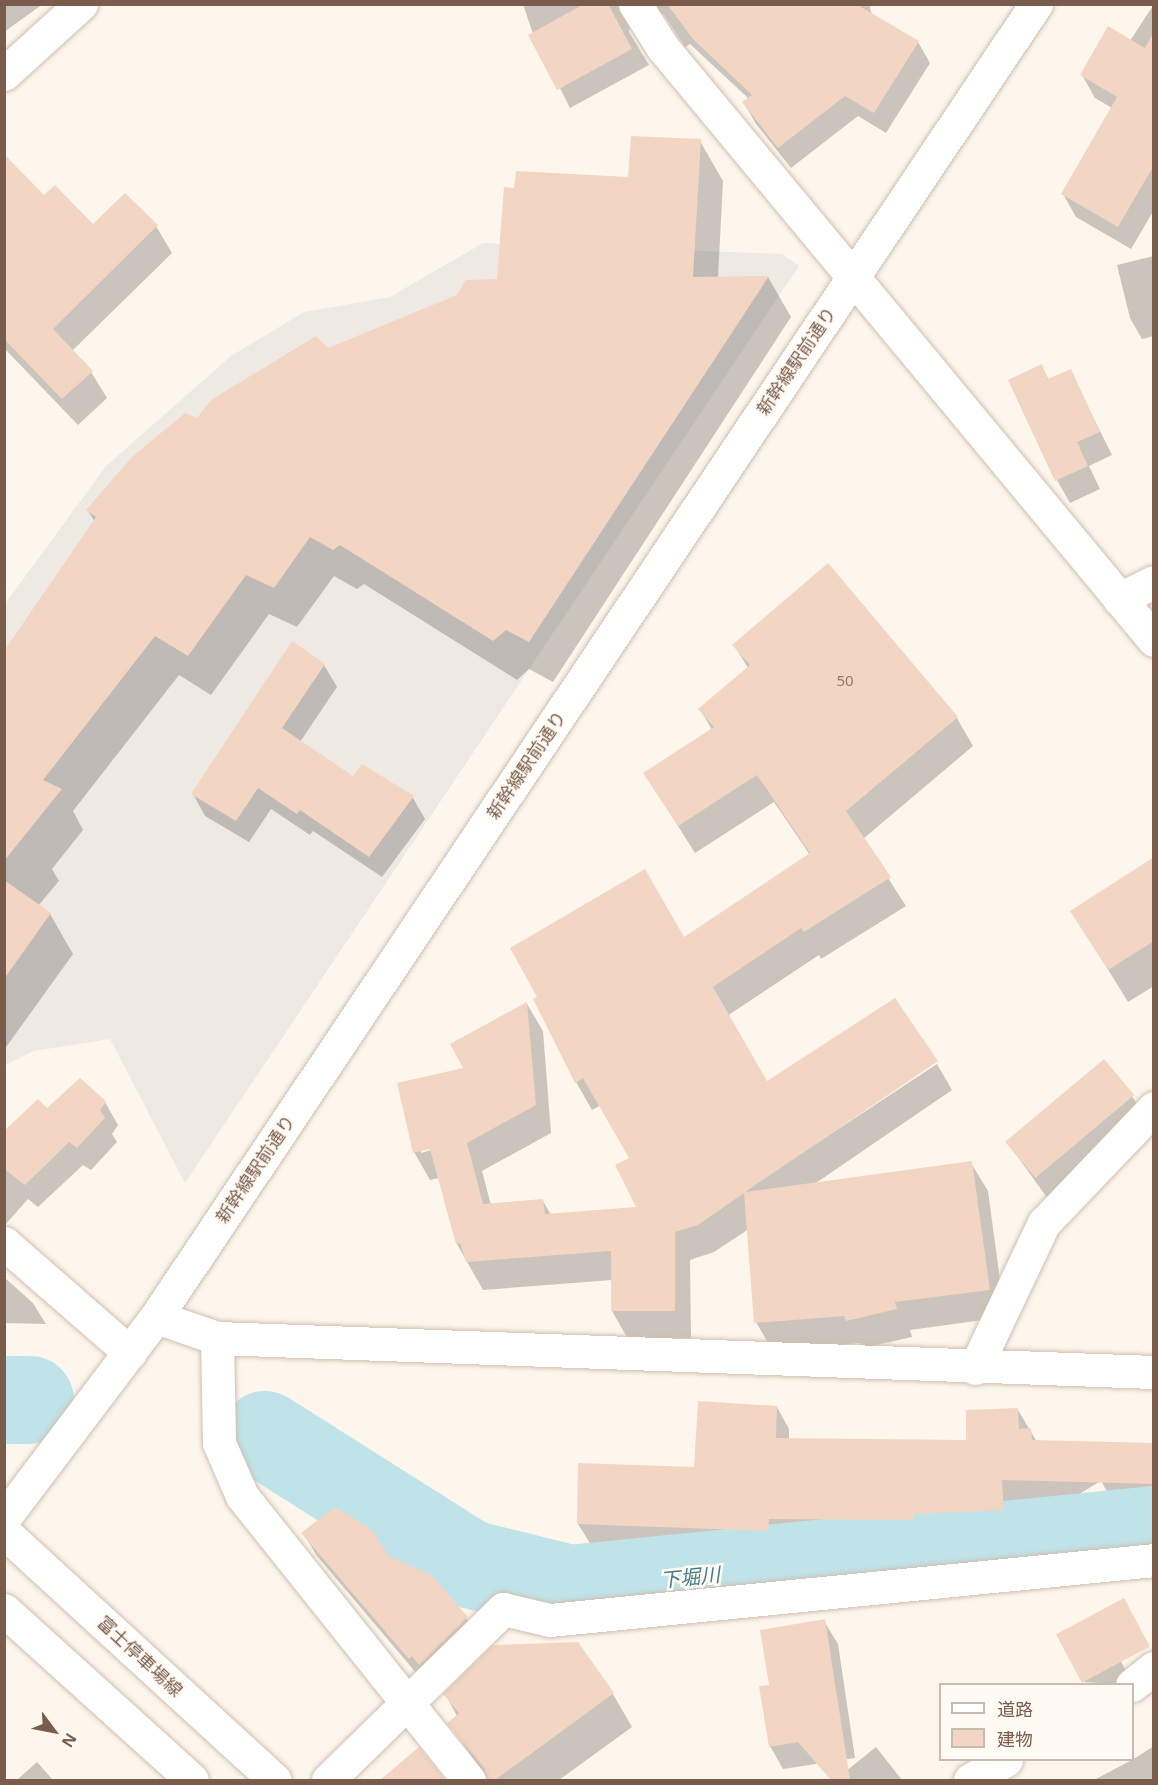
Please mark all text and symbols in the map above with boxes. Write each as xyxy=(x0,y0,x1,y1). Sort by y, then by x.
street label: 新幹線駅前通り xyxy=(752,303,840,419)
house number: 50 xyxy=(836,672,854,690)
street label: 新幹線駅前通り xyxy=(482,707,570,823)
street label: 新幹線駅前通り xyxy=(211,1111,299,1227)
water label: 下堀川 xyxy=(659,1562,721,1592)
street label: 富士停車場線 xyxy=(93,1611,187,1701)
legend xyxy=(939,1683,1134,1761)
text: 道路 xyxy=(997,1697,1033,1721)
north arrow xyxy=(24,1701,84,1761)
text: 建物 xyxy=(997,1727,1033,1751)
text: N xyxy=(56,1729,82,1752)

